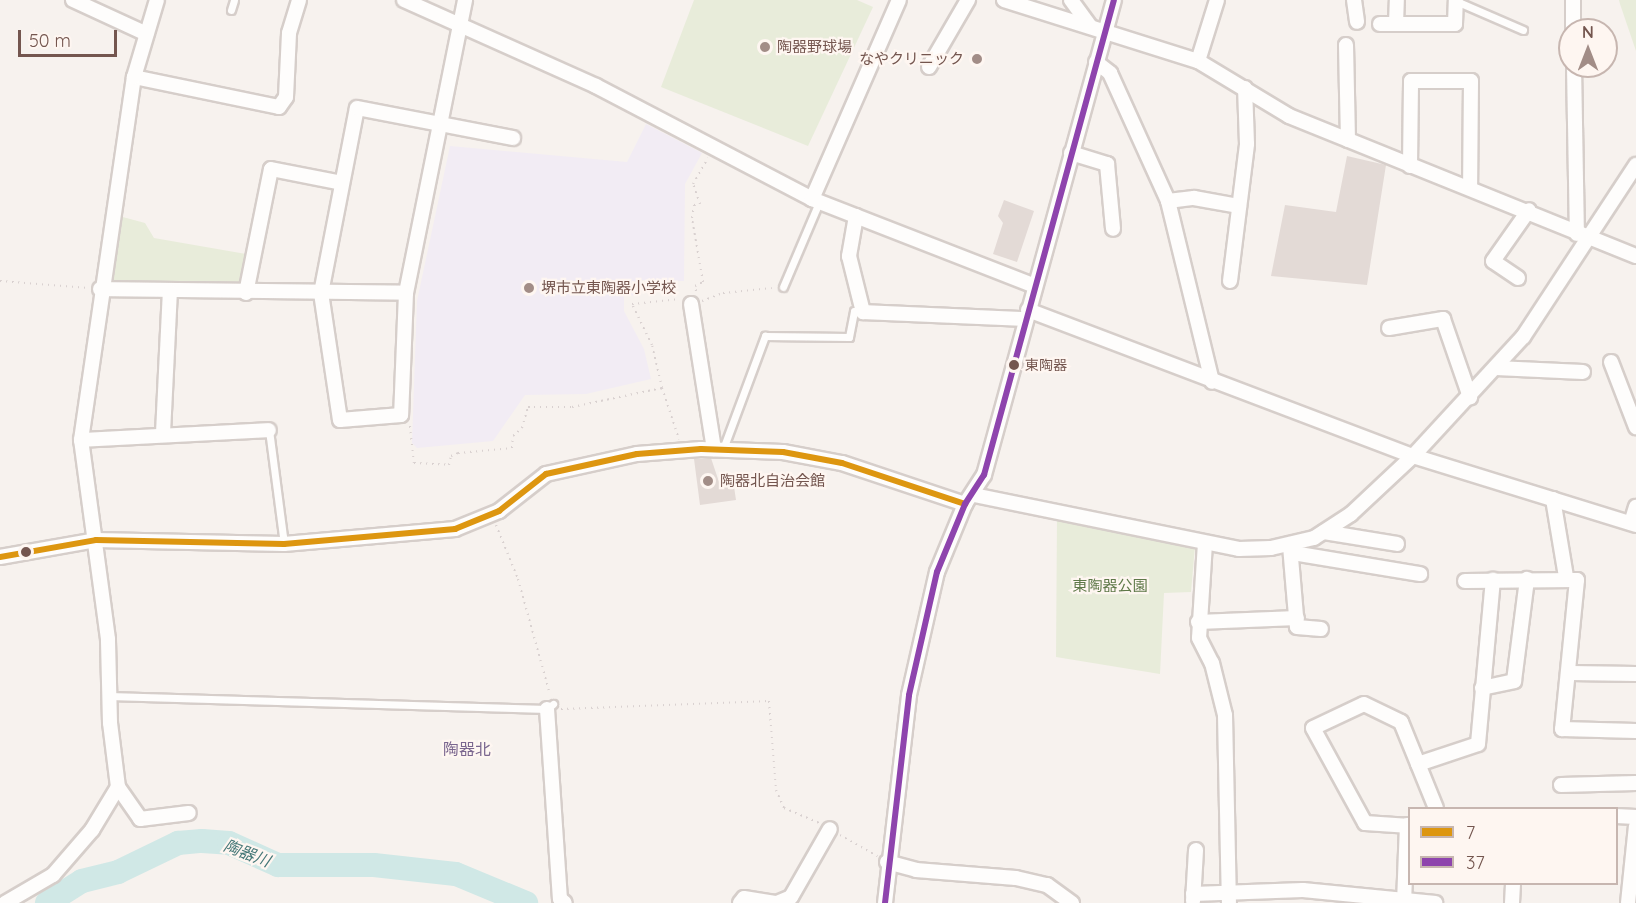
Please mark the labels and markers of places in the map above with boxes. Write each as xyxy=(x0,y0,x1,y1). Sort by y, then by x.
place label: 陶器野球場 xyxy=(777,38,852,56)
marker: 陶器野球場 xyxy=(758,40,772,54)
place label: なやクリニック xyxy=(859,50,964,68)
marker: なやクリニック xyxy=(968,50,986,68)
place label: 堺市立東陶器小学校 xyxy=(541,279,676,297)
marker: 堺市立東陶器小学校 xyxy=(522,281,536,295)
place label: 東陶器 xyxy=(1025,357,1067,373)
marker: 東陶器 xyxy=(1008,359,1020,371)
place label: 陶器北自治会館 xyxy=(720,472,825,490)
marker: 陶器北自治会館 xyxy=(701,474,715,488)
unlabelled marker xyxy=(20,546,32,558)

